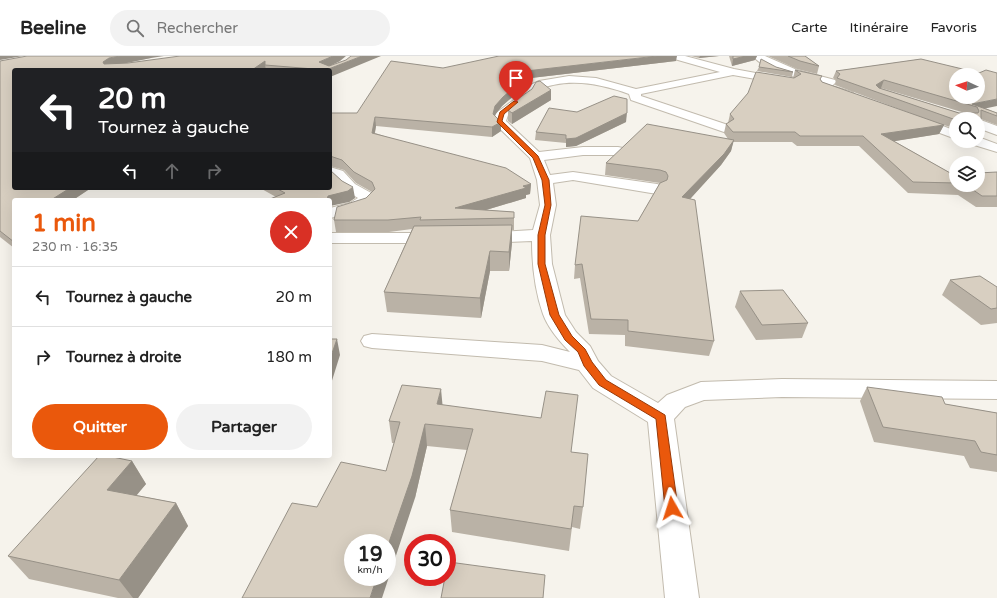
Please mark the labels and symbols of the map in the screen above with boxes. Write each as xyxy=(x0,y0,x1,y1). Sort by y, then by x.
pin xyxy=(499,61,533,102)
north arrow xyxy=(949,68,985,104)
position arrow xyxy=(651,487,693,529)
speed limit sign: 30 xyxy=(404,534,456,586)

